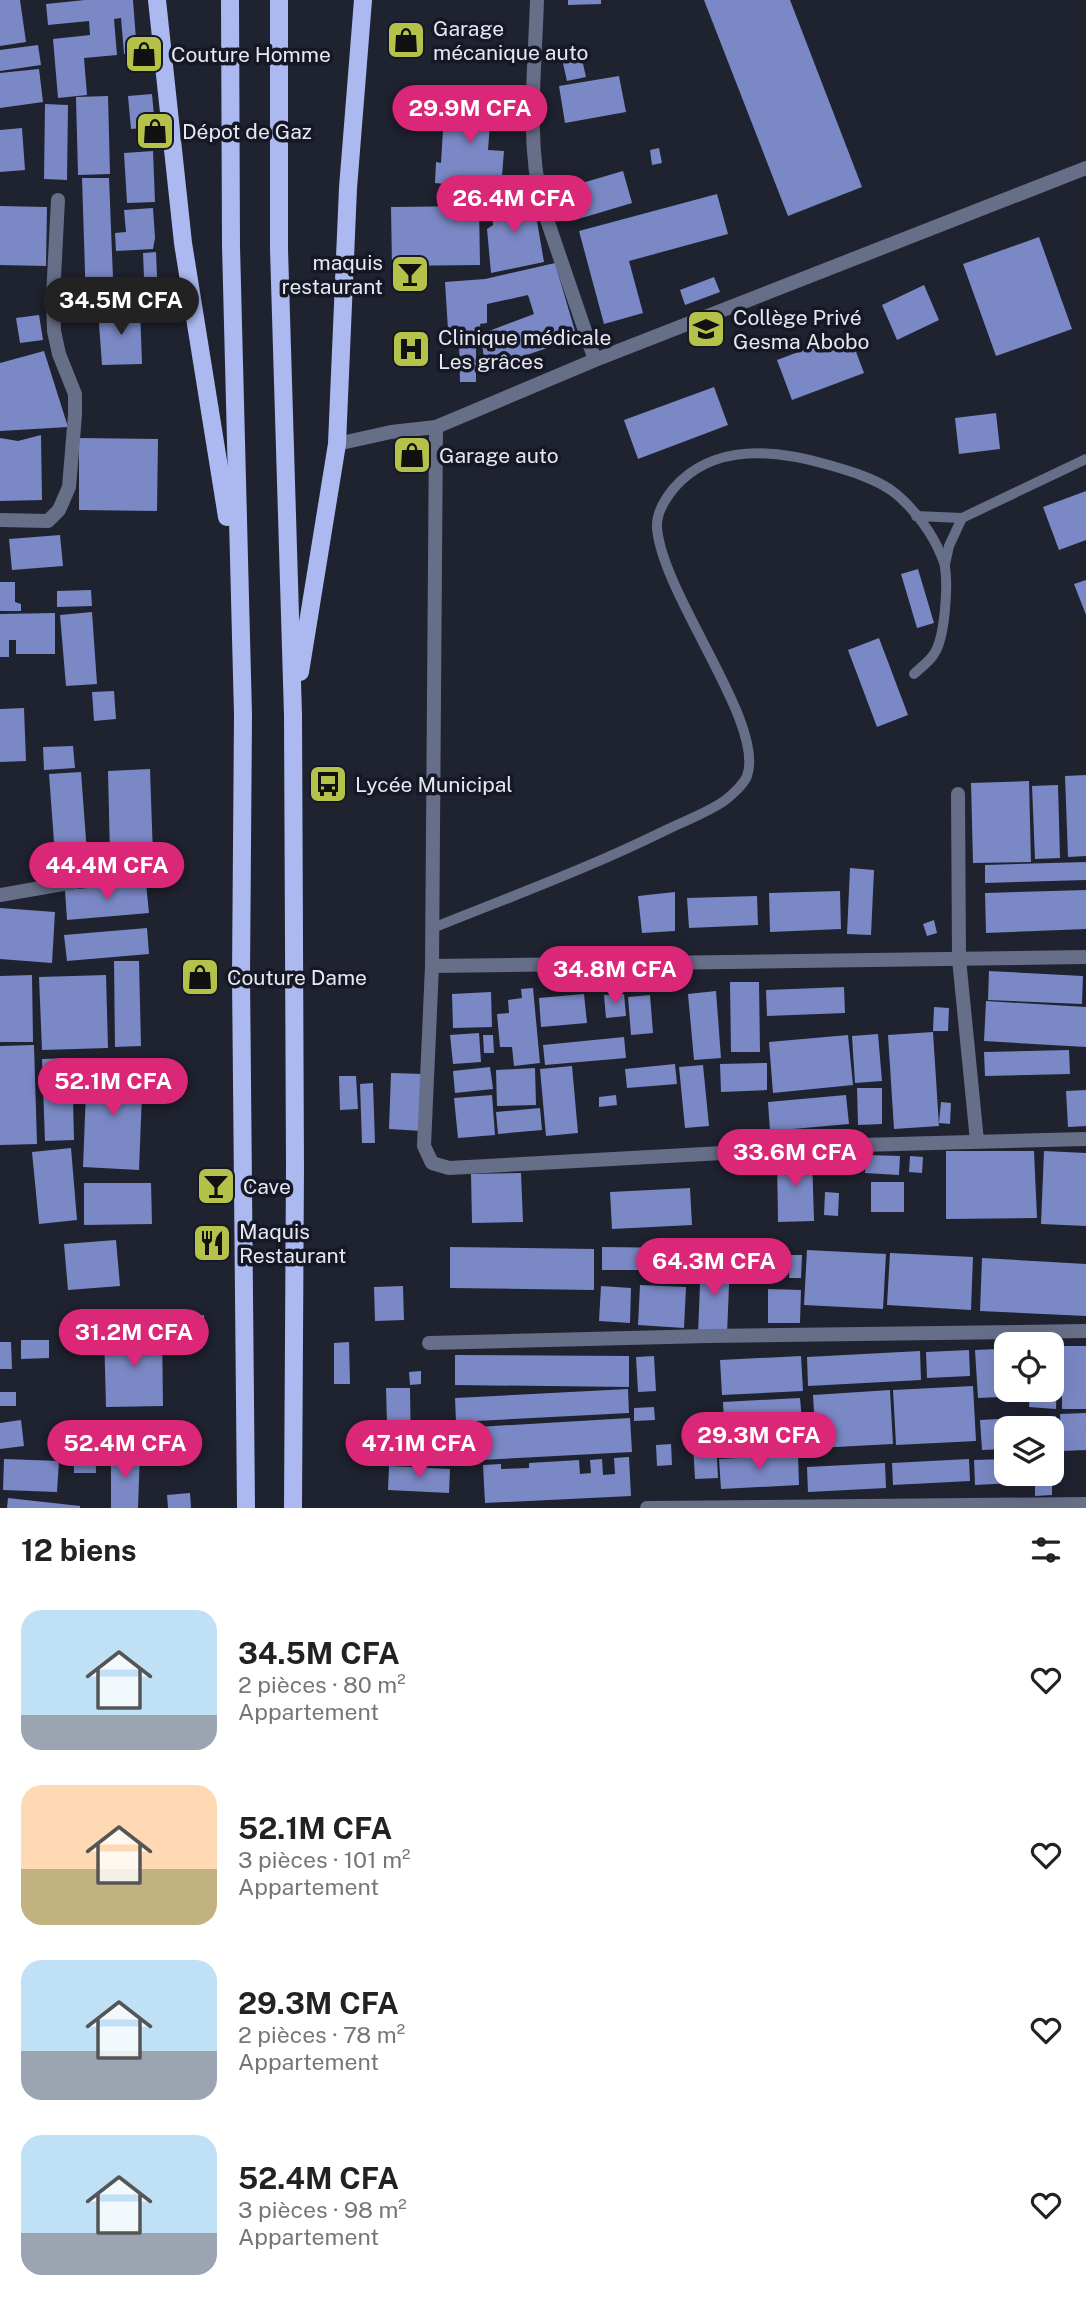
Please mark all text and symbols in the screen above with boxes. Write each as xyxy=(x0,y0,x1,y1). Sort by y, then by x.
place label: Garage mécanique auto xyxy=(433,16,588,65)
shop icon: Garage mécanique auto xyxy=(385,19,427,61)
shop icon: Couture Homme xyxy=(123,33,165,75)
place label: Couture Homme xyxy=(171,42,331,67)
pin: 29.9M CFA xyxy=(390,86,550,145)
text: 29.9M CFA xyxy=(408,94,532,121)
shop icon: Dépot de Gaz xyxy=(134,110,176,152)
place label: Dépot de Gaz xyxy=(182,119,312,144)
pin: 26.4M CFA xyxy=(434,176,594,235)
text: 26.4M CFA xyxy=(452,184,576,211)
place label: maquis restaurant xyxy=(281,250,383,299)
bar icon: maquis restaurant xyxy=(389,253,431,295)
pin: 34.5M CFA xyxy=(41,278,201,337)
text: 34.5M CFA xyxy=(59,286,183,313)
place label: Collège Privé Gesma Abobo xyxy=(733,305,869,354)
school or university icon: Collège Privé Gesma Abobo xyxy=(685,308,727,350)
place label: Clinique médicale Les grâces xyxy=(438,325,611,374)
hospital icon: Clinique médicale Les grâces xyxy=(390,328,432,370)
shop icon: Garage auto xyxy=(391,434,433,476)
place label: Garage auto xyxy=(439,443,559,468)
bus stop icon: Lycée Municipal xyxy=(307,763,349,805)
place label: Lycée Municipal xyxy=(355,772,513,797)
pin: 44.4M CFA xyxy=(27,842,187,902)
text: 44.4M CFA xyxy=(45,851,169,878)
pin: 34.8M CFA xyxy=(535,946,695,1006)
text: 34.8M CFA xyxy=(553,955,677,982)
shop icon: Couture Dame xyxy=(179,956,221,998)
place label: Couture Dame xyxy=(227,965,367,990)
pin: 52.1M CFA xyxy=(33,1058,193,1118)
text: 52.1M CFA xyxy=(54,1067,172,1094)
pin: 33.6M CFA xyxy=(715,1130,875,1189)
text: 33.6M CFA xyxy=(733,1138,857,1165)
bar icon: Cave xyxy=(195,1165,237,1207)
place label: Cave xyxy=(243,1174,291,1199)
place label: Maquis Restaurant xyxy=(239,1219,346,1268)
restaurant icon: Maquis Restaurant xyxy=(191,1222,233,1264)
pin: 64.3M CFA xyxy=(634,1238,794,1298)
text: 64.3M CFA xyxy=(652,1247,776,1274)
pin: 31.2M CFA xyxy=(54,1310,214,1369)
text: 31.2M CFA xyxy=(75,1318,193,1345)
map controls xyxy=(994,1332,1064,1486)
button: locate xyxy=(994,1332,1064,1402)
pin: 29.3M CFA xyxy=(679,1412,839,1472)
button: layers xyxy=(994,1416,1064,1486)
pin: 52.4M CFA xyxy=(45,1420,205,1480)
pin: 47.1M CFA xyxy=(339,1420,499,1480)
text: 29.3M CFA xyxy=(697,1421,821,1448)
text: 52.4M CFA xyxy=(63,1429,187,1456)
text: 47.1M CFA xyxy=(362,1429,476,1456)
icon: filters xyxy=(1027,1531,1065,1569)
text: 12 biens xyxy=(21,1532,137,1568)
text: 34.5M CFA xyxy=(238,1635,400,1671)
icon: home xyxy=(77,1638,161,1722)
icon: heart xyxy=(1027,1661,1065,1699)
text: 2 pièces · 80 m² xyxy=(238,1671,406,1698)
text: Appartement xyxy=(238,1698,379,1725)
text: 52.1M CFA xyxy=(238,1810,392,1846)
icon: home xyxy=(77,1813,161,1897)
icon: heart xyxy=(1027,1836,1065,1874)
text: 3 pièces · 101 m² xyxy=(238,1846,410,1873)
text: Appartement xyxy=(238,1873,379,1900)
text: 29.3M CFA xyxy=(238,1985,399,2021)
icon: home xyxy=(77,1988,161,2072)
icon: heart xyxy=(1027,2011,1065,2049)
text: 2 pièces · 78 m² xyxy=(238,2021,405,2048)
text: Appartement xyxy=(238,2048,379,2075)
text: 52.4M CFA xyxy=(238,2160,399,2196)
icon: home xyxy=(77,2163,161,2247)
icon: heart xyxy=(1027,2186,1065,2224)
text: 3 pièces · 98 m² xyxy=(238,2196,407,2223)
text: Appartement xyxy=(238,2223,379,2250)

